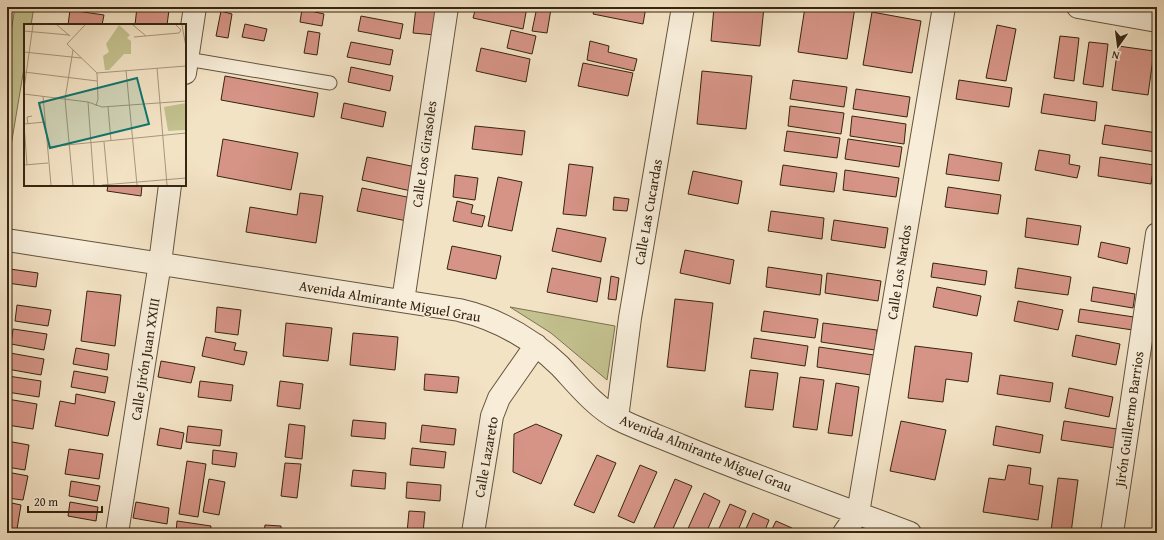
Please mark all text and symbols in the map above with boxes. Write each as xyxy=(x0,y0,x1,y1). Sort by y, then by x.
inset map xyxy=(24,24,186,186)
north arrow xyxy=(1098,26,1138,66)
text: N xyxy=(1109,47,1121,64)
street label: Calle Los Girasoles xyxy=(407,99,441,209)
street label: Calle Las Cucardas xyxy=(629,158,667,266)
street label: Calle Los Nardos xyxy=(882,223,916,321)
street label: Avenida Almirante Miguel Grau xyxy=(298,275,483,327)
street label: Calle Jirón Juan XXIII xyxy=(125,296,165,422)
street label: Jirón Guillermo Barrios xyxy=(1109,350,1148,490)
street label: Avenida Almirante Miguel Grau xyxy=(617,409,795,497)
street label: Calle Lazareto xyxy=(469,415,503,499)
scale bar xyxy=(28,488,102,514)
text: 20 m xyxy=(34,493,58,510)

